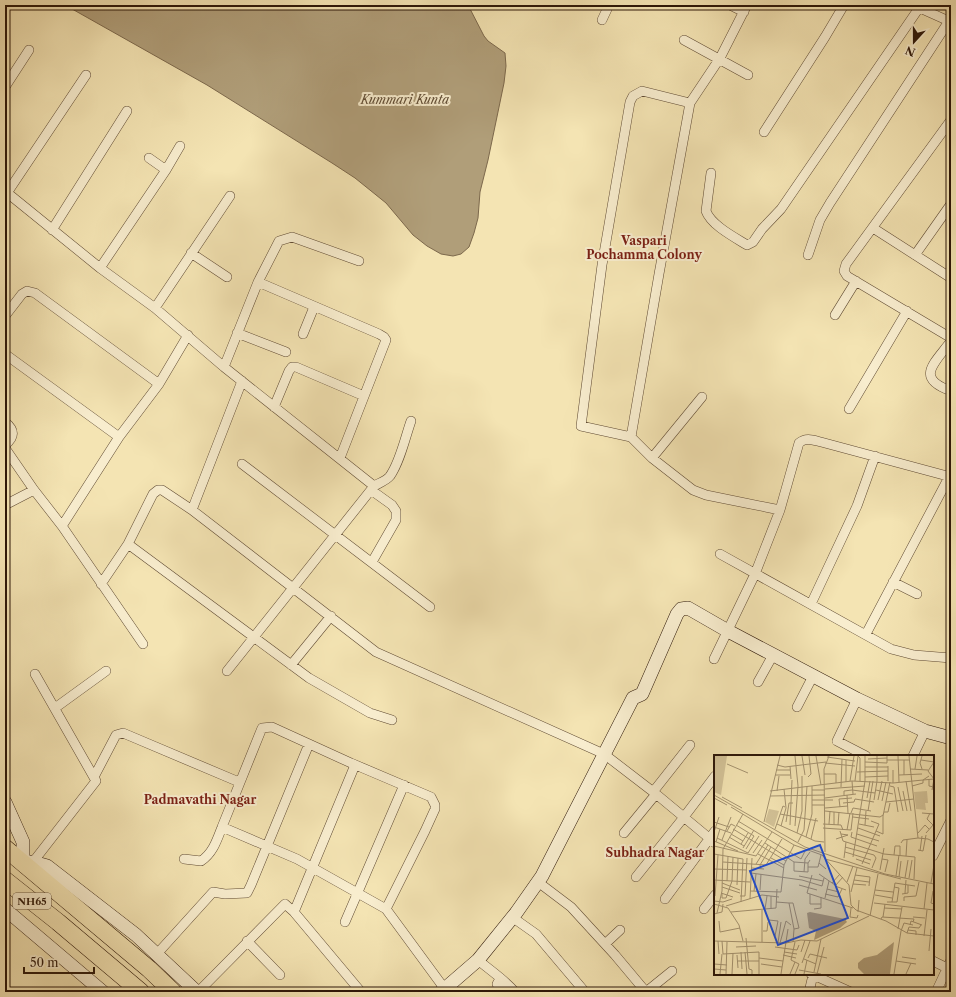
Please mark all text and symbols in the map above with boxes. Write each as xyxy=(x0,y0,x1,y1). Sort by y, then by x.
north arrow xyxy=(894,22,934,62)
text: N xyxy=(903,43,917,60)
water label: Kummari Kunta xyxy=(360,92,449,107)
district label: Vaspari Pochamma Colony xyxy=(586,233,702,262)
inset map xyxy=(714,755,934,975)
district label: Padmavathi Nagar xyxy=(144,792,256,807)
district label: Subhadra Nagar xyxy=(606,845,705,860)
road number: NH65 xyxy=(13,893,51,909)
scale bar xyxy=(24,949,94,975)
text: 50 m xyxy=(30,955,59,970)

